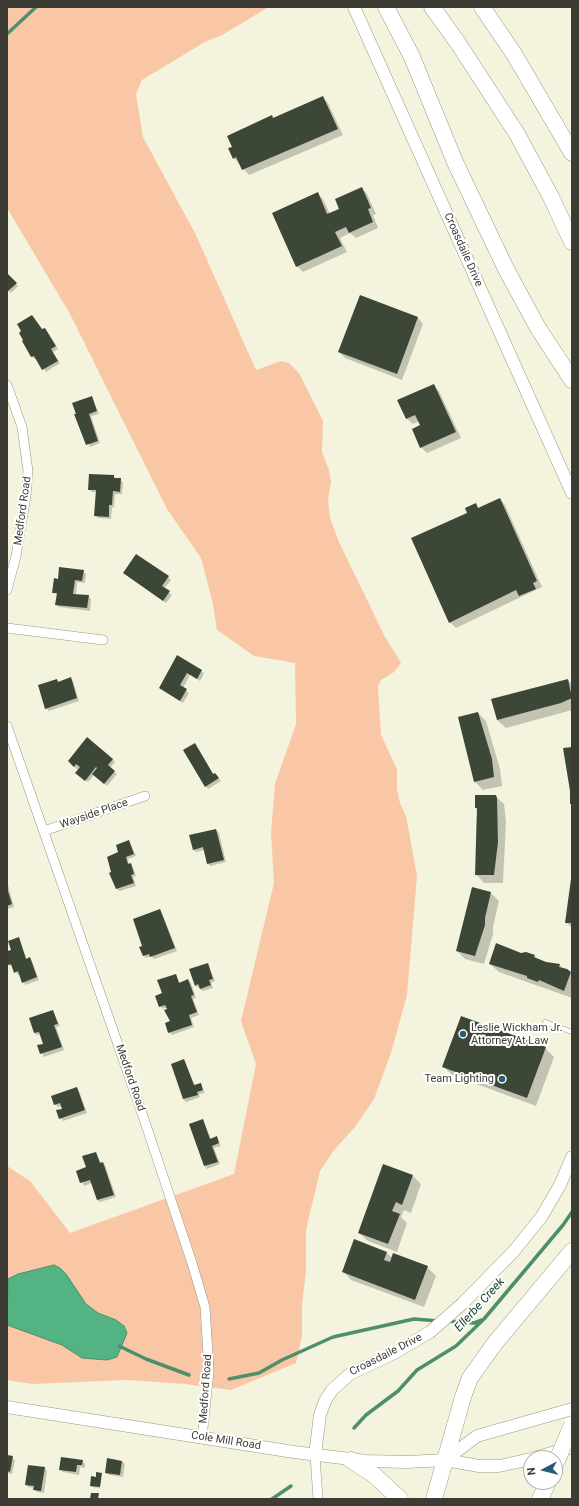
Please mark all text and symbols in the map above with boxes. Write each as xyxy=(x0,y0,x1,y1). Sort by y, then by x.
street label: Croasdaile Drive xyxy=(441,211,485,289)
street label: Medford Road xyxy=(12,476,34,546)
street label: Wayside Place xyxy=(58,796,130,832)
place label: Leslie Wickham Jr. Attorney At Law xyxy=(471,1021,563,1047)
marker: Leslie Wickham Jr. Attorney At Law xyxy=(458,1029,468,1039)
street label: Medford Road xyxy=(112,1043,148,1113)
place label: Team Lighting xyxy=(424,1072,494,1086)
marker: Team Lighting xyxy=(497,1074,507,1084)
water label: Ellerbe Creek xyxy=(452,1275,508,1335)
street label: Croasdaile Drive xyxy=(348,1331,424,1379)
street label: Medford Road xyxy=(197,1354,215,1424)
street label: Cole Mill Road xyxy=(190,1429,262,1453)
north arrow xyxy=(523,1450,563,1490)
text: N xyxy=(525,1467,539,1476)

